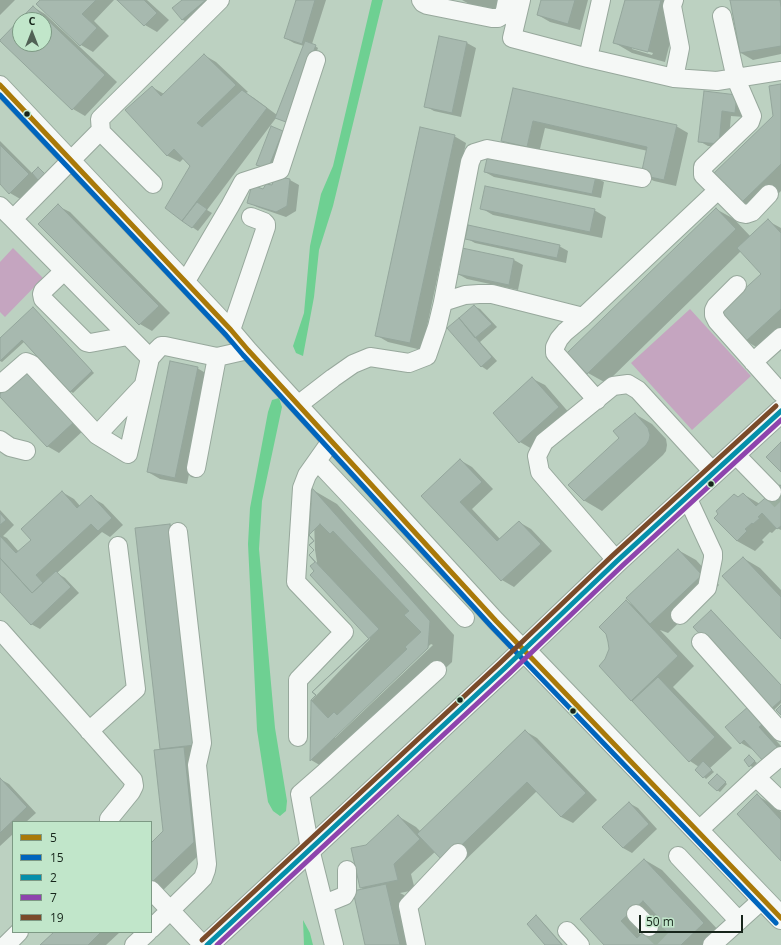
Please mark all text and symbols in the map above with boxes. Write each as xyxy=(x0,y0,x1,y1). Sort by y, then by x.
north arrow xyxy=(12,12,52,52)
text: С xyxy=(28,13,36,28)
unlabelled marker xyxy=(22,109,32,119)
unlabelled marker xyxy=(706,479,716,489)
unlabelled marker xyxy=(455,695,465,705)
unlabelled marker xyxy=(568,706,578,716)
legend xyxy=(12,821,152,933)
text: 5 xyxy=(50,829,57,846)
text: 15 xyxy=(50,849,64,866)
text: 2 xyxy=(50,869,57,886)
text: 7 xyxy=(50,889,57,906)
scale bar xyxy=(641,907,745,933)
text: 19 xyxy=(50,909,64,926)
text: 50 m xyxy=(646,913,674,930)

